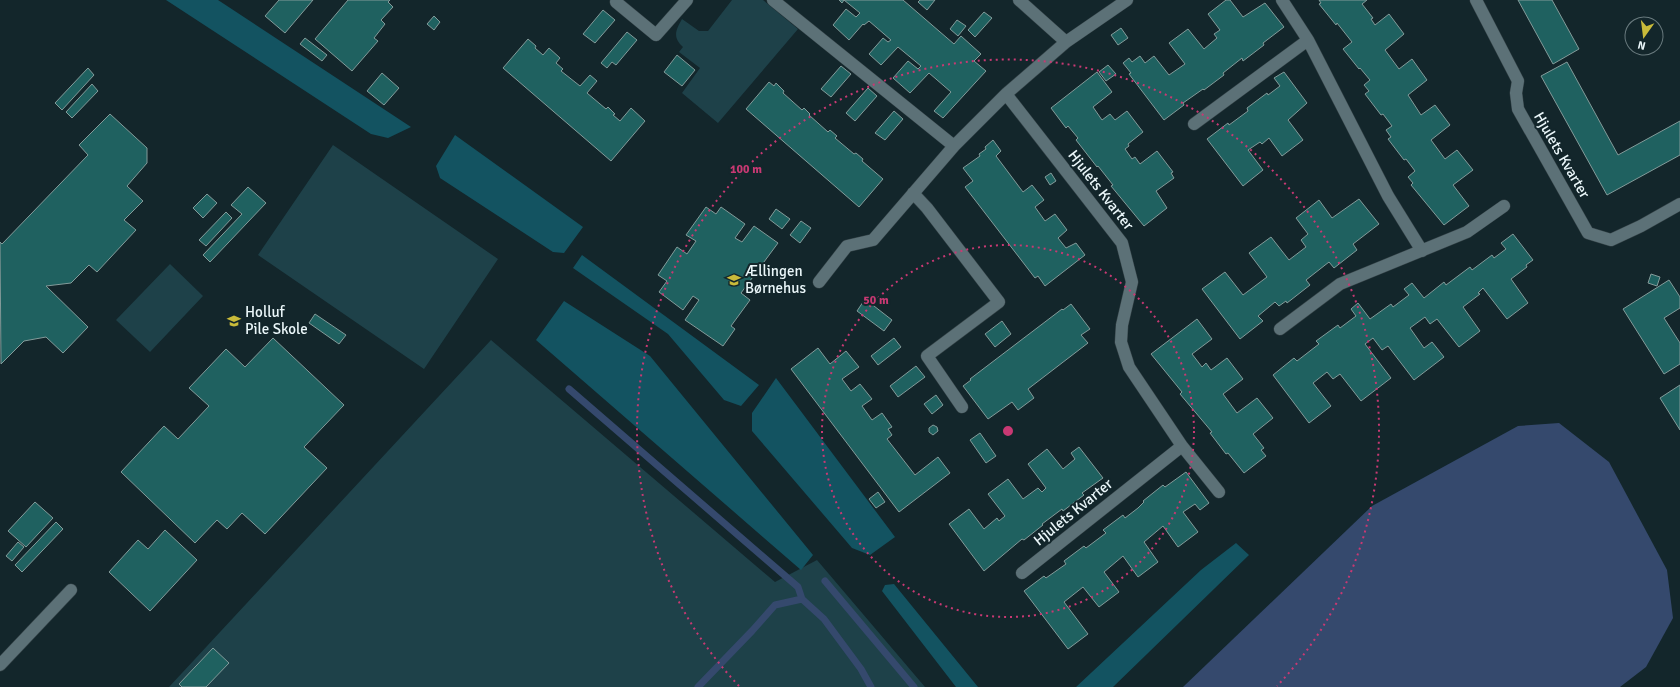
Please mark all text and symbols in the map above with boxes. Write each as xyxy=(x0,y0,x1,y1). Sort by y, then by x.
north arrow xyxy=(1624,16,1664,56)
text: N xyxy=(1636,38,1647,52)
street label: Hjulets Kvarter xyxy=(1530,109,1594,202)
street label: Hjulets Kvarter xyxy=(1064,146,1138,234)
text: 100 m xyxy=(730,162,762,177)
place label: Ællingen Børnehus xyxy=(745,262,806,297)
school or university icon: Ællingen Børnehus xyxy=(726,272,742,288)
text: 50 m xyxy=(863,293,889,308)
place label: Holluf Pile Skole xyxy=(245,303,308,338)
school or university icon: Holluf Pile Skole xyxy=(226,313,242,329)
centre of rings xyxy=(1001,424,1015,438)
street label: Hjulets Kvarter xyxy=(1030,474,1116,549)

